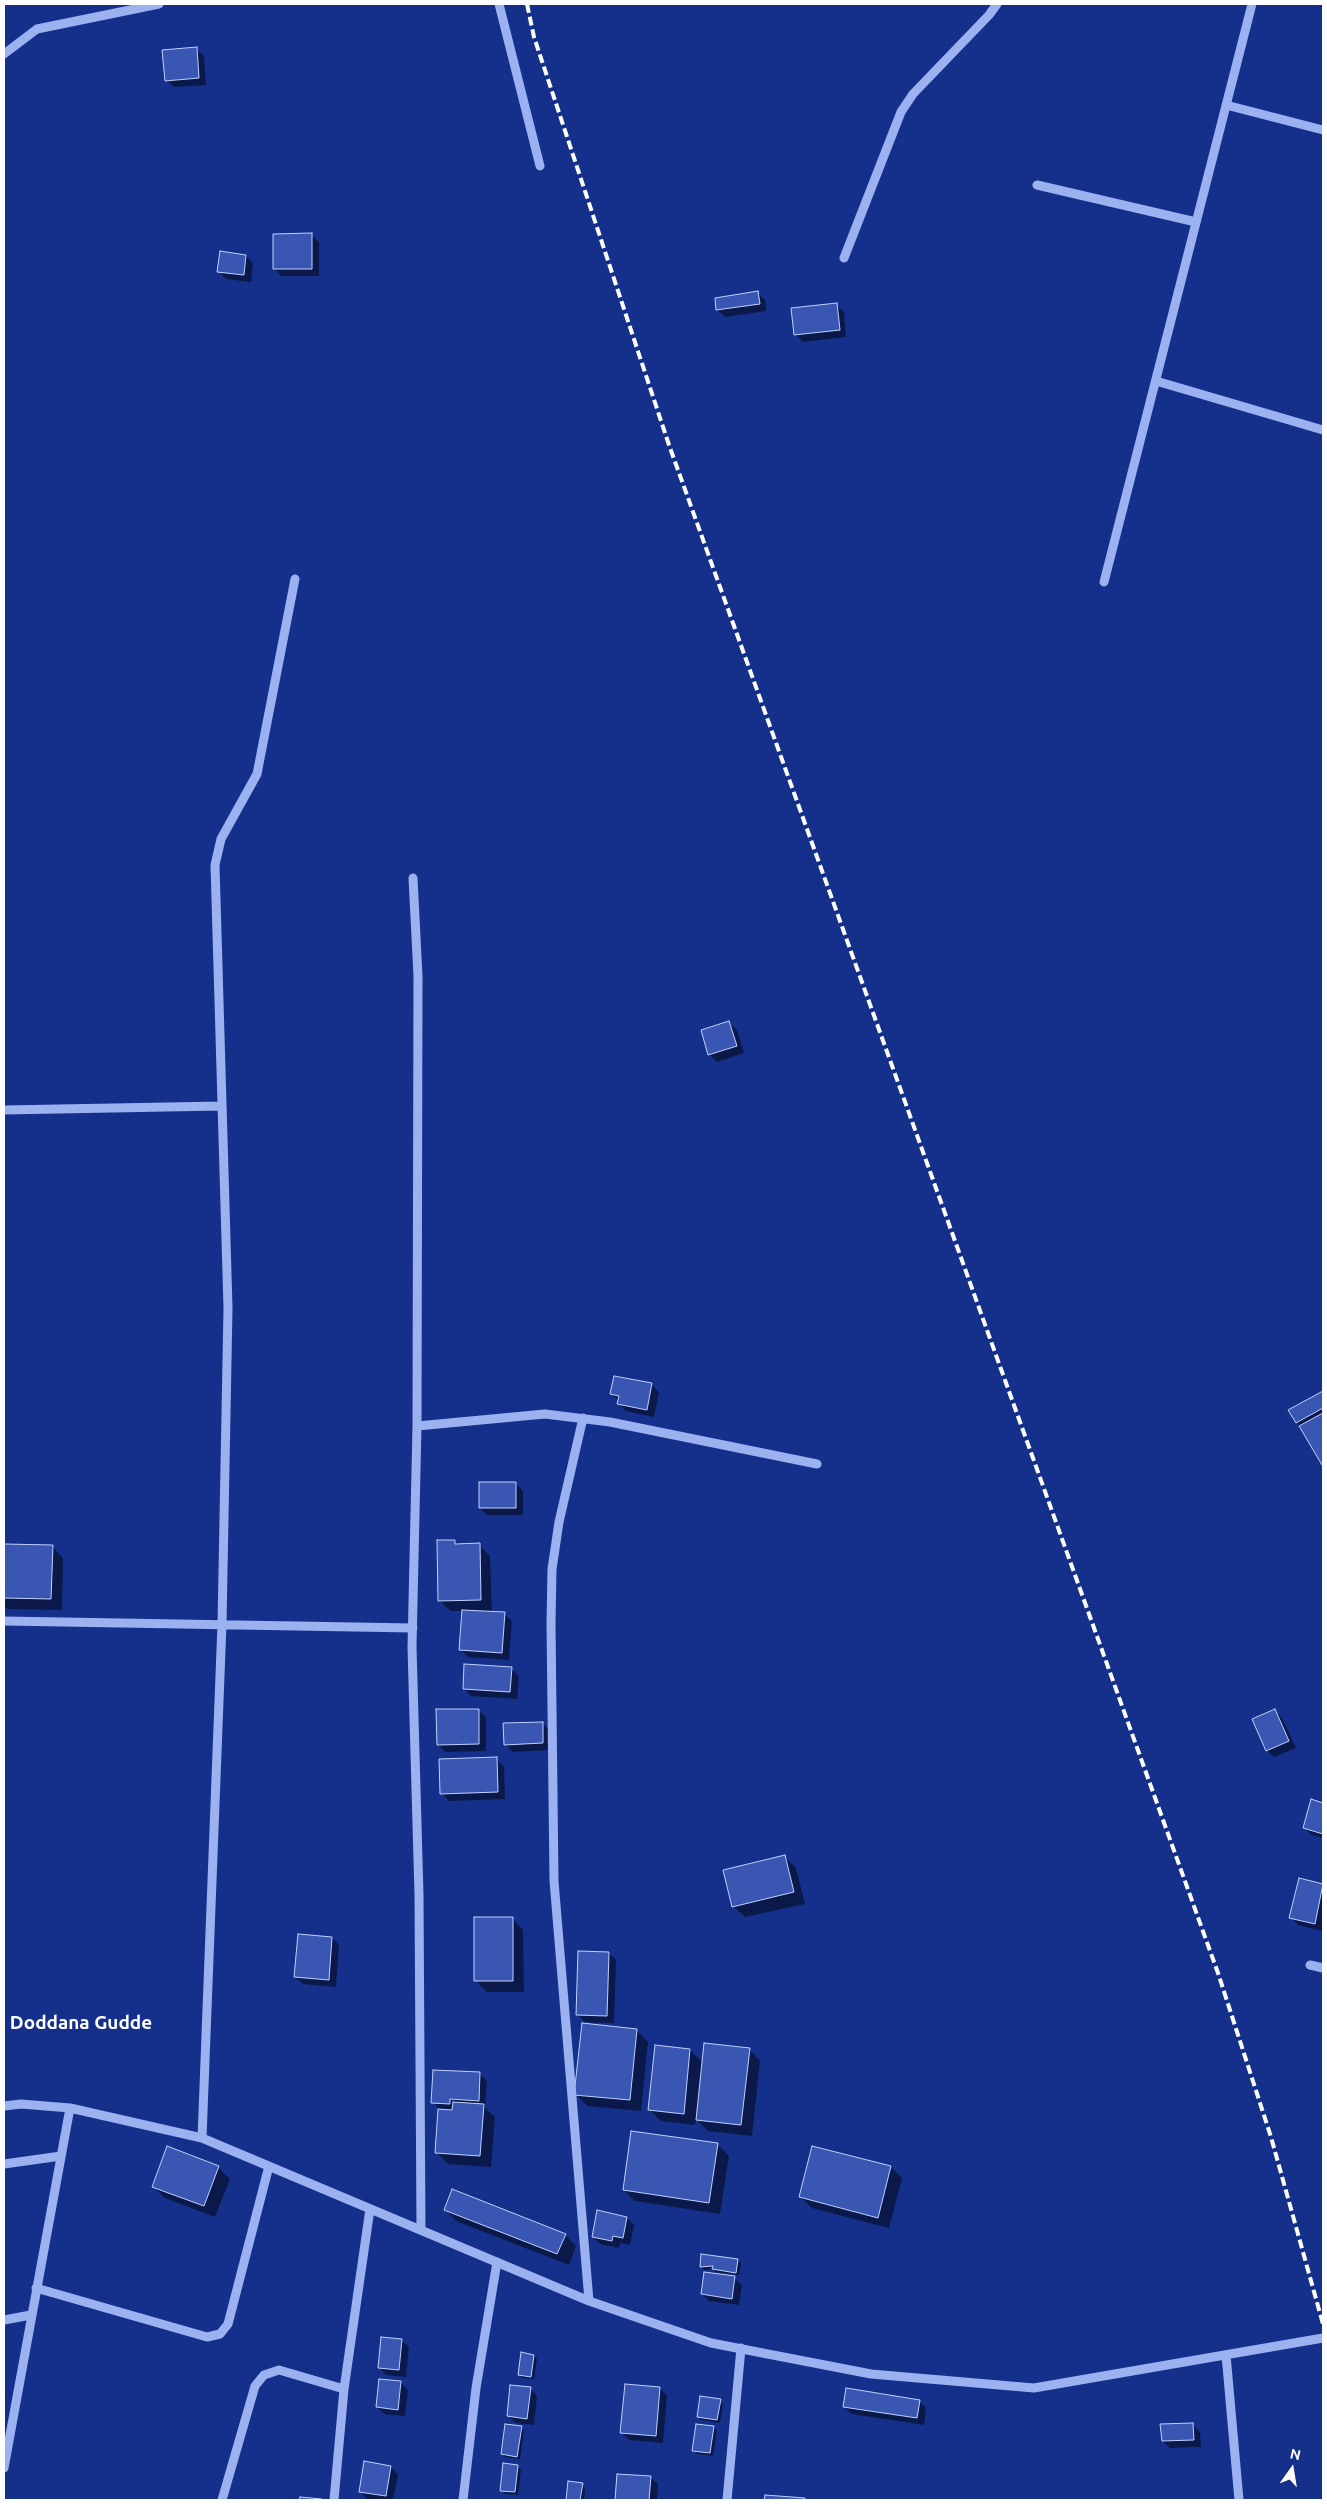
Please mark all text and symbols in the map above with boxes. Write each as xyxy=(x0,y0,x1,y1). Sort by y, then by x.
district label: Doddana Gudde xyxy=(10,2012,152,2034)
north arrow xyxy=(1267,2444,1317,2494)
text: N xyxy=(1288,2445,1302,2463)

